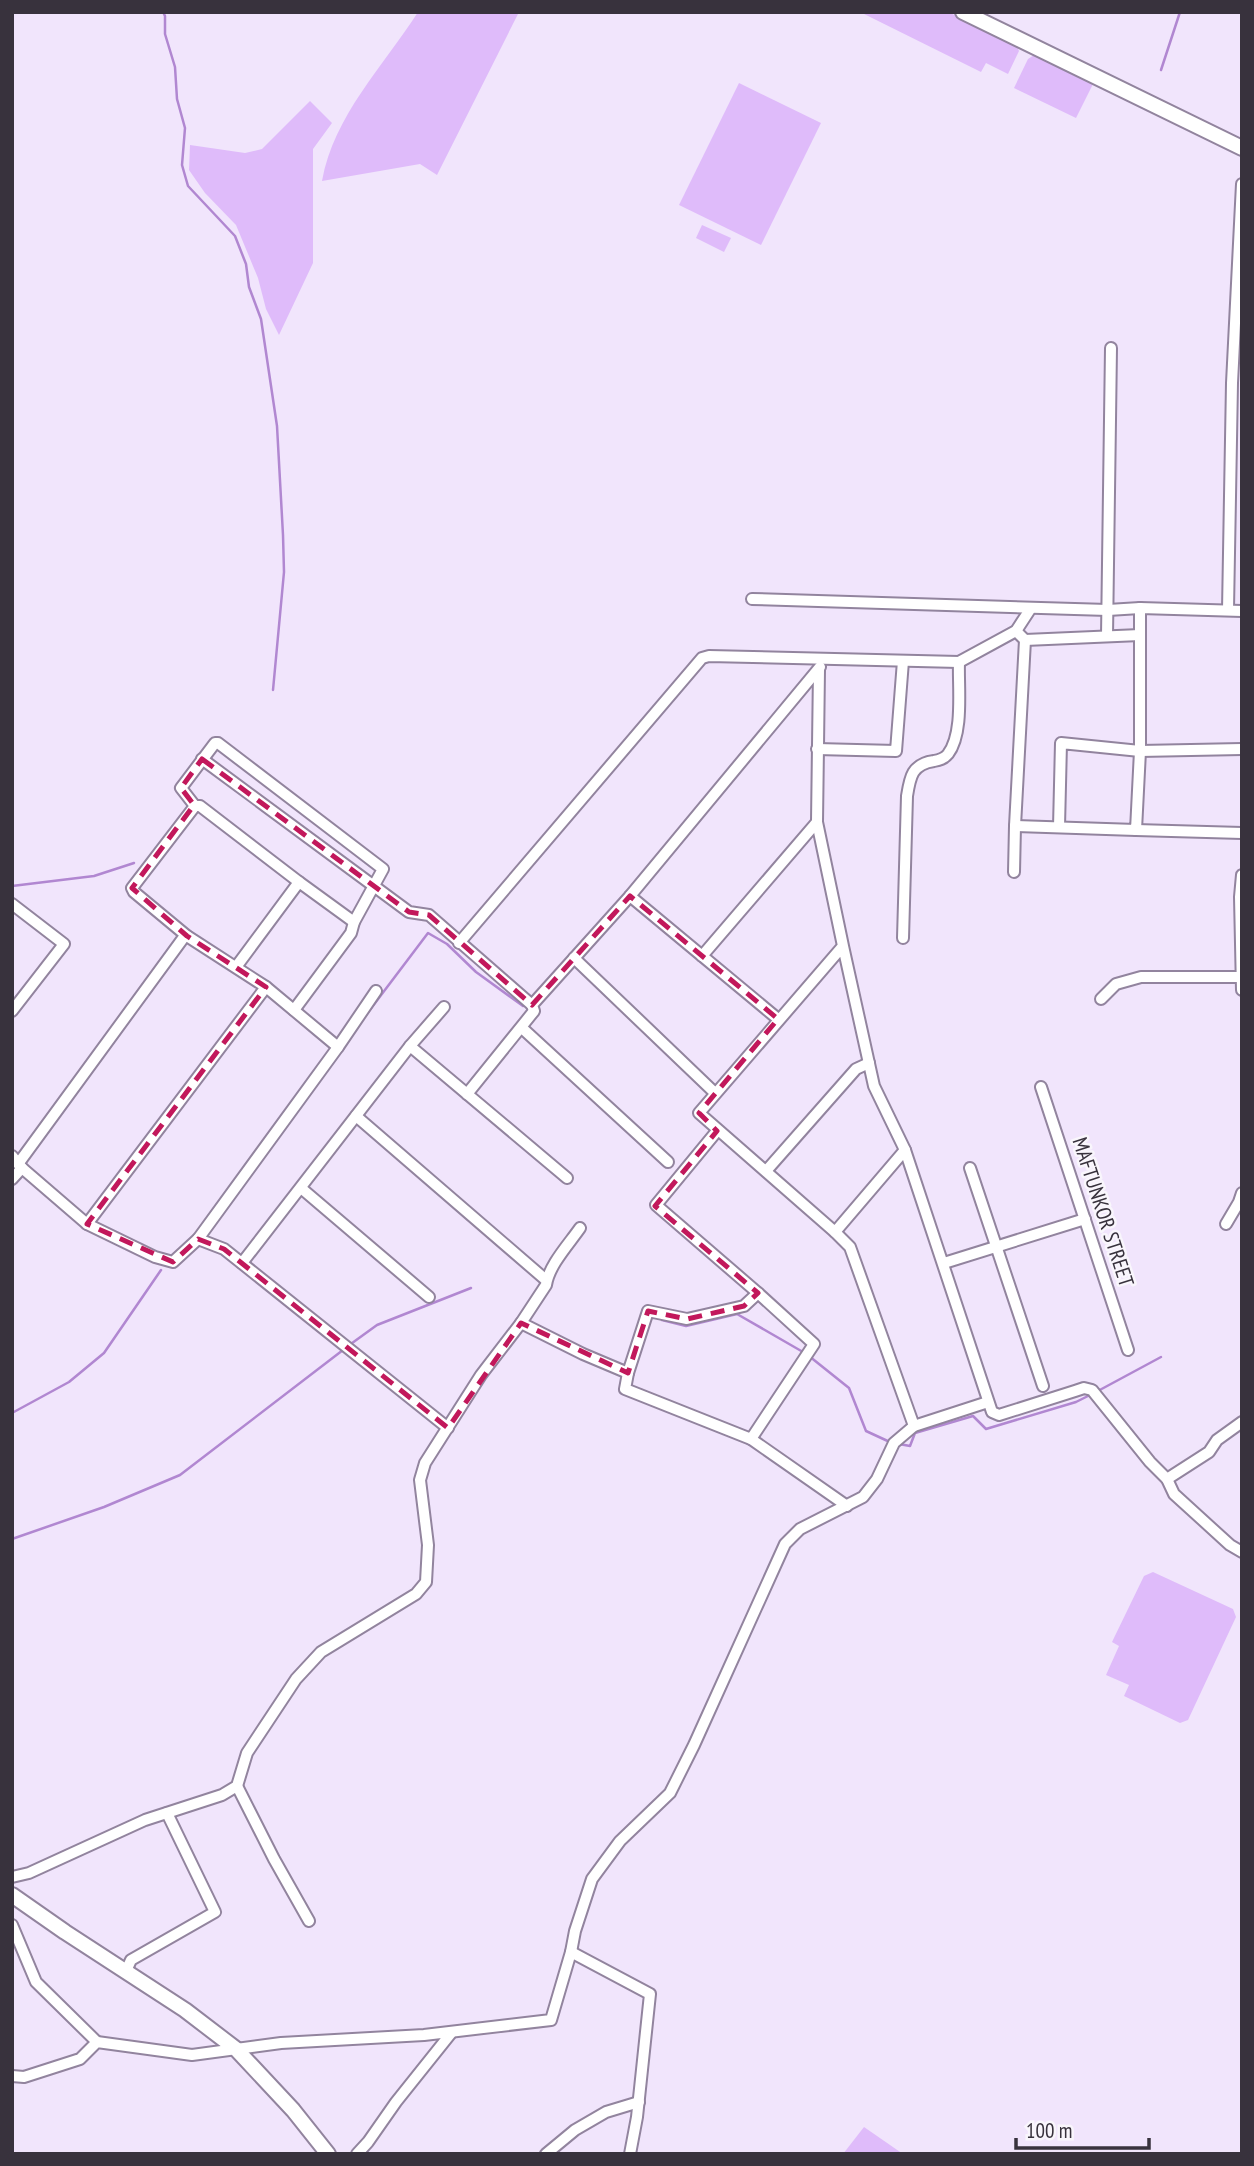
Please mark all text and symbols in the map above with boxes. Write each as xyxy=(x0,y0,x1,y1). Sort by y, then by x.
street label: MAFTUNKOR STREET xyxy=(1067,1134,1141,1291)
scale bar xyxy=(1016,2106,1149,2150)
text: 100 m xyxy=(1026,2117,1072,2144)

